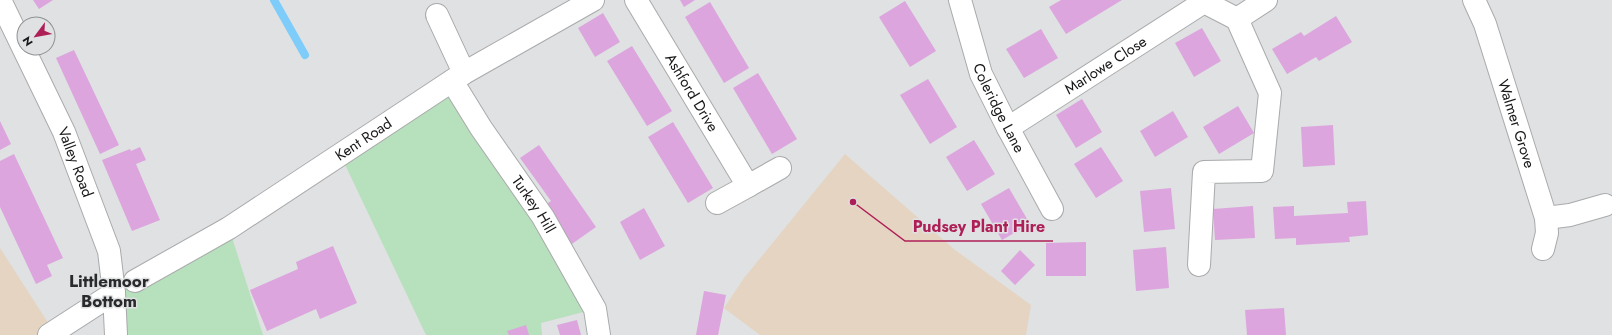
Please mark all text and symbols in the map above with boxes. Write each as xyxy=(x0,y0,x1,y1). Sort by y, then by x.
north arrow xyxy=(16,16,56,56)
street label: Marlowe Close xyxy=(1060,30,1151,100)
text: N xyxy=(18,33,37,49)
street label: Ashford Drive xyxy=(660,49,724,136)
street label: Coleridge Lane xyxy=(967,61,1030,157)
street label: Walmer Grove xyxy=(1492,77,1541,171)
street label: Kent Road xyxy=(331,112,396,166)
street label: Valley Road xyxy=(52,123,99,201)
street label: Turkey Hill xyxy=(506,171,561,237)
callout: Pudsey Plant Hire xyxy=(905,213,1053,241)
text: Pudsey Plant Hire xyxy=(913,215,1045,238)
district label: Littlemoor Bottom xyxy=(69,269,149,313)

